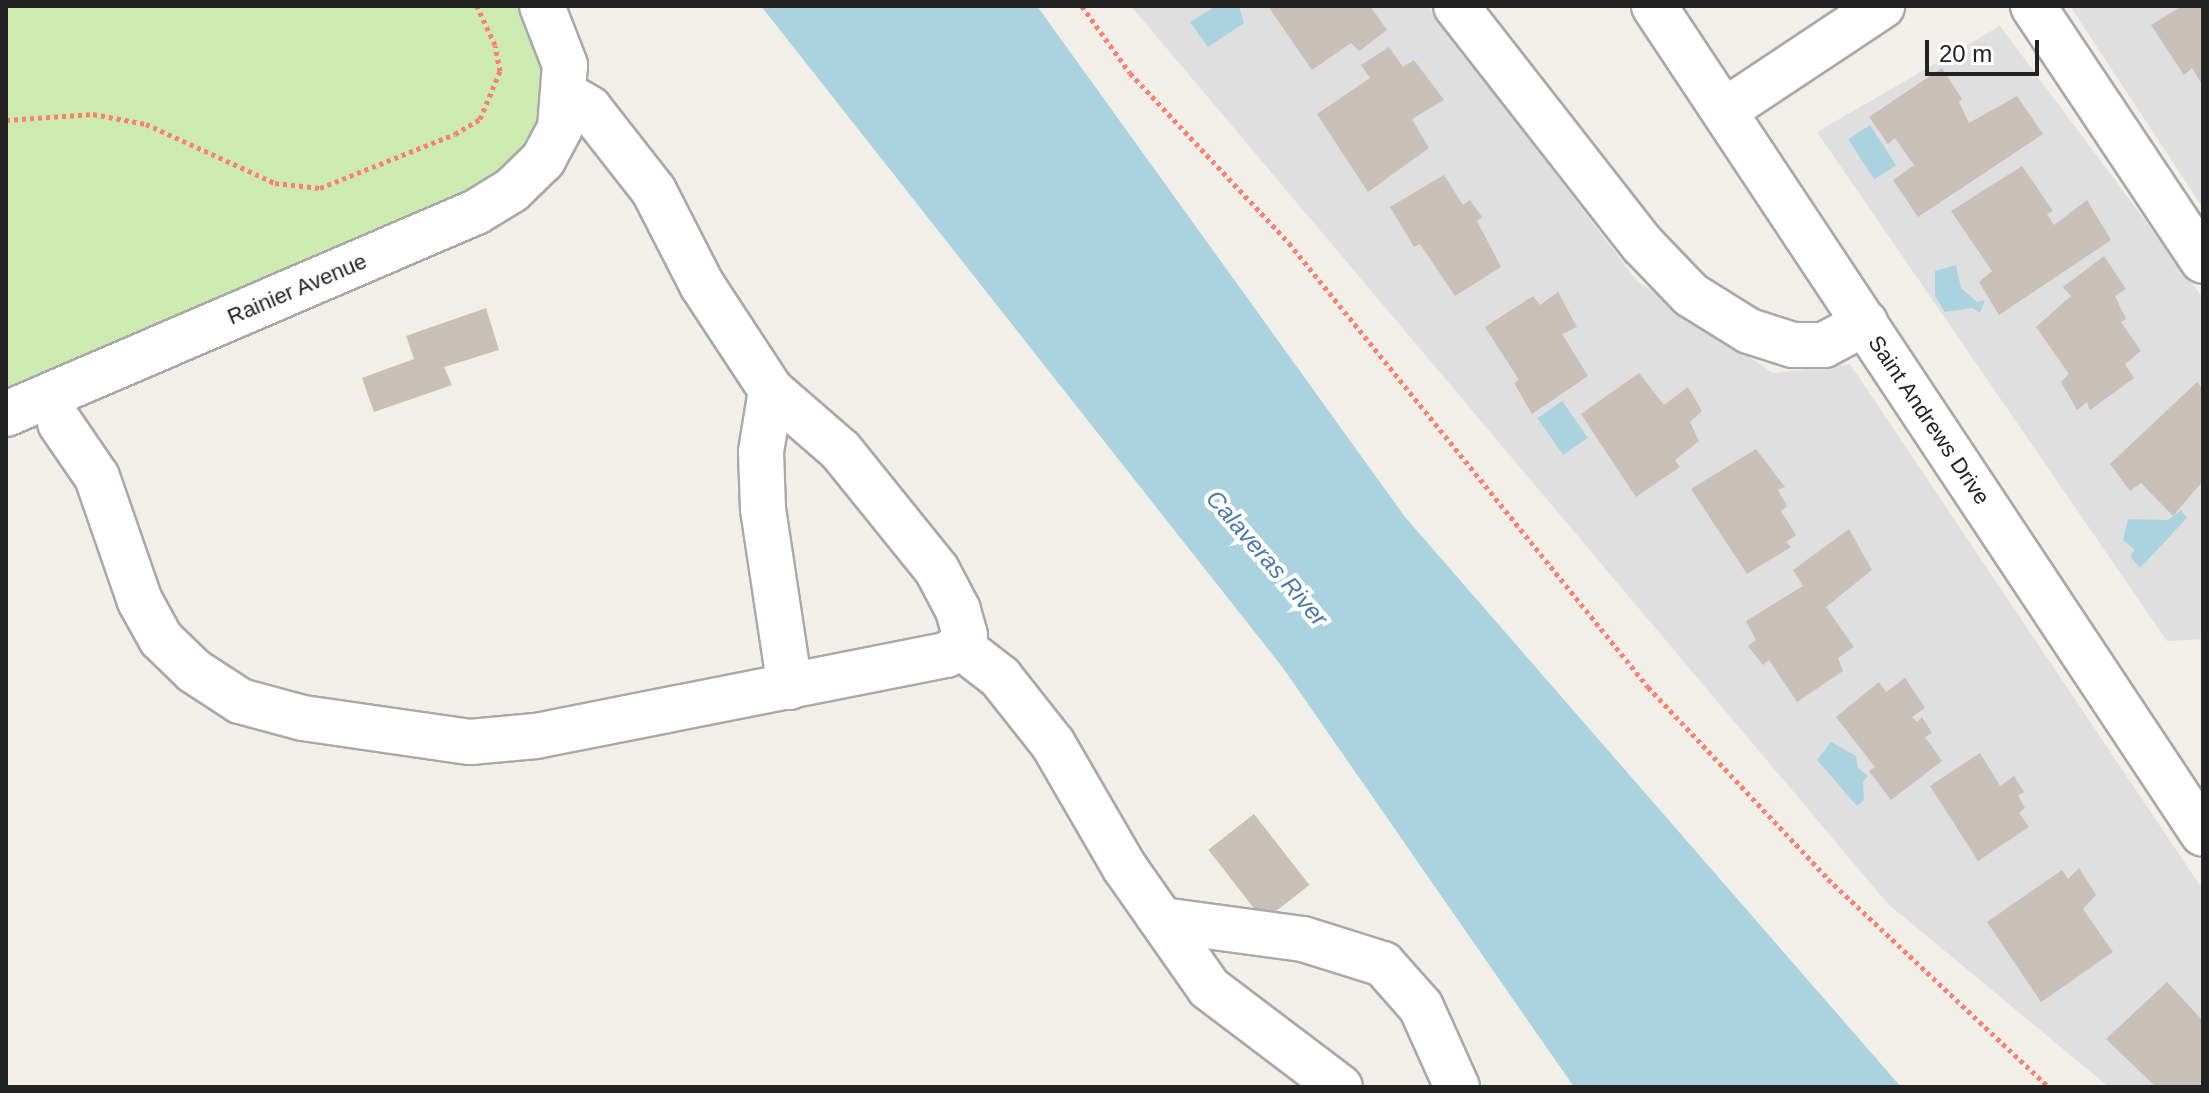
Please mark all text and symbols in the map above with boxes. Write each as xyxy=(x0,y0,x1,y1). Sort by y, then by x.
scale bar xyxy=(1929,24,2043,74)
text: 20 m xyxy=(1939,40,1992,67)
street label: Rainier Avenue xyxy=(223,248,371,330)
street label: Saint Andrews Drive xyxy=(1862,330,1996,510)
water label: Calaveras River xyxy=(1200,484,1334,632)

